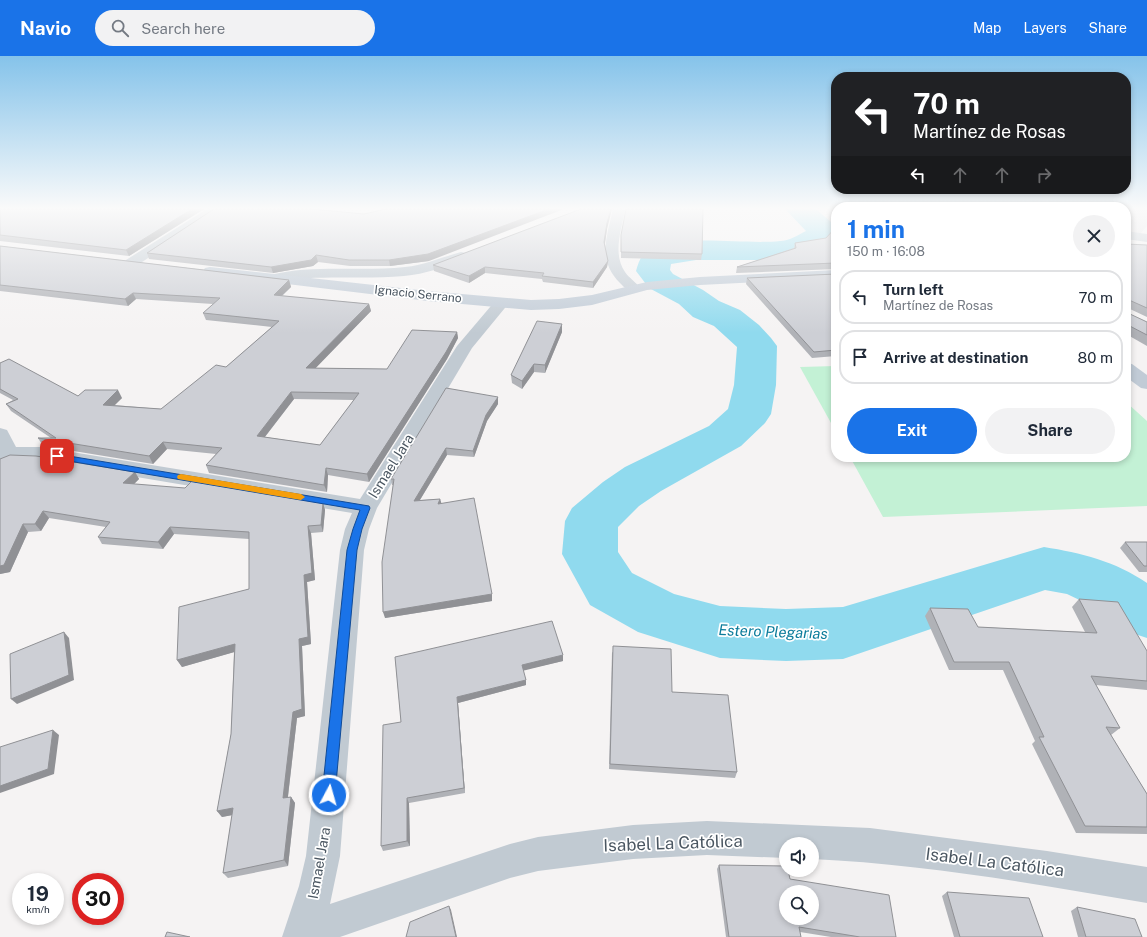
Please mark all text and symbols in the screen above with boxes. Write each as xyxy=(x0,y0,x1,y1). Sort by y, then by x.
search box xyxy=(95,10,375,46)
text: Navio xyxy=(20,17,71,39)
icon: search xyxy=(109,17,131,39)
text: Search here xyxy=(141,20,225,37)
text: Map xyxy=(973,20,1001,36)
text: Layers xyxy=(1023,20,1067,36)
text: Share xyxy=(1089,20,1127,36)
text: 70 m xyxy=(913,87,980,120)
icon: left xyxy=(847,88,899,140)
text: Martínez de Rosas xyxy=(913,121,1066,142)
icon: left xyxy=(907,164,929,186)
icon: ahead xyxy=(949,164,971,186)
icon: ahead xyxy=(991,164,1013,186)
icon: right xyxy=(1033,164,1055,186)
text: 1 min xyxy=(847,215,905,243)
button: close xyxy=(1073,215,1115,257)
text: 150 m · 16:08 xyxy=(847,244,925,259)
text: Turn left xyxy=(883,281,944,298)
street label: Ignacio Serrano xyxy=(374,282,463,306)
icon: left xyxy=(849,286,871,308)
text: 70 m xyxy=(1078,289,1113,306)
text: Martínez de Rosas xyxy=(883,298,993,313)
icon: arrive xyxy=(849,346,871,368)
text: Arrive at destination xyxy=(883,349,1028,366)
text: 80 m xyxy=(1078,349,1113,366)
button: Exit xyxy=(847,408,977,454)
button: Share xyxy=(985,408,1115,454)
street label: Ismael Jara xyxy=(365,431,417,501)
pin xyxy=(40,439,74,473)
icon: arrive xyxy=(46,445,68,467)
water label: Estero Plegarias xyxy=(718,621,828,642)
position arrow xyxy=(308,774,350,816)
street label: Ismael Jara xyxy=(305,826,333,900)
street label: Isabel La Católica xyxy=(603,831,743,855)
map controls xyxy=(779,837,819,925)
button: sound xyxy=(779,837,819,877)
street label: Isabel La Católica xyxy=(925,844,1065,880)
speed limit sign: 30 xyxy=(72,873,124,925)
text: 19 xyxy=(27,882,49,906)
button: search xyxy=(779,885,819,925)
text: km/h xyxy=(26,903,50,915)

